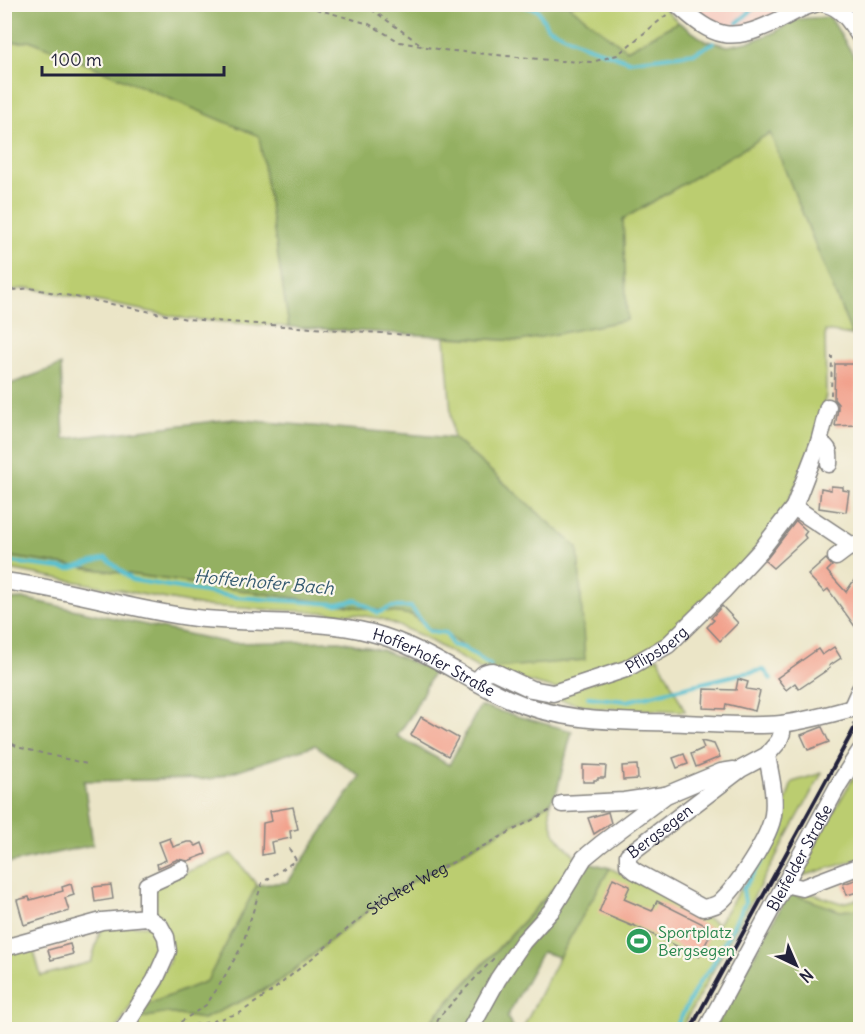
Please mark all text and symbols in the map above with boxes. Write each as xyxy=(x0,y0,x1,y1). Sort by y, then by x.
scale bar xyxy=(42,39,224,77)
text: 100 m xyxy=(51,48,102,71)
water label: Hofferhofer Bach xyxy=(193,564,335,600)
street label: Pflipsberg xyxy=(621,622,692,677)
street label: Hofferhofer Straße xyxy=(370,624,498,701)
street label: Bergsegen xyxy=(623,800,696,862)
street label: Bleifelder Straße xyxy=(762,801,836,914)
street label: Stöcker Weg xyxy=(362,857,451,919)
place label: Sportplatz Bergsegen xyxy=(658,922,735,960)
sports icon: Sportplatz Bergsegen xyxy=(624,926,654,956)
north arrow xyxy=(766,935,826,995)
text: N xyxy=(795,965,817,987)

